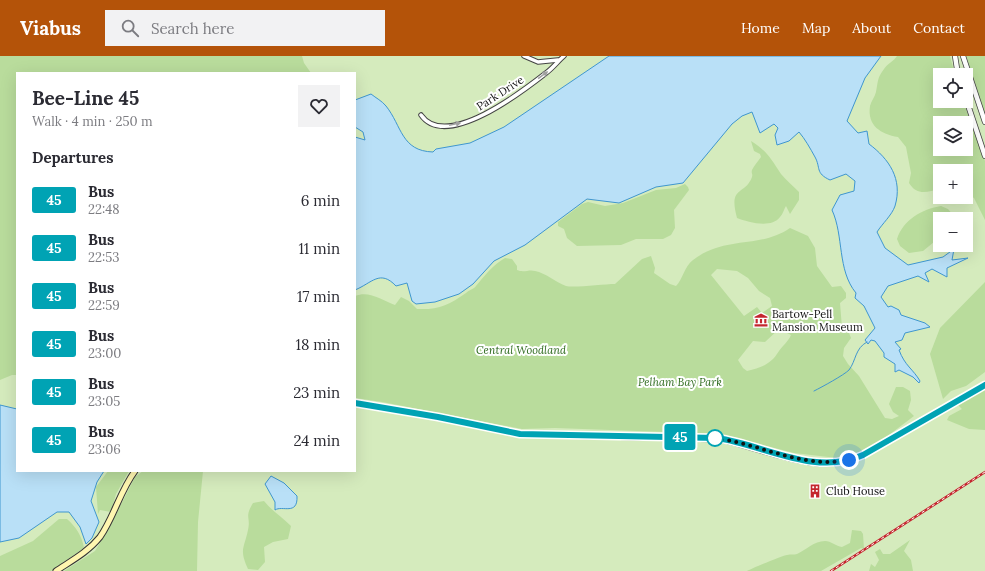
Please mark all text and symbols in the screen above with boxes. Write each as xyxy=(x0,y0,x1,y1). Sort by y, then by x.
search box xyxy=(105,10,385,46)
text: Viabus xyxy=(20,16,81,40)
icon: search xyxy=(119,17,141,39)
text: Search here xyxy=(151,19,234,38)
text: Home xyxy=(741,19,780,37)
text: Map xyxy=(802,19,830,37)
text: About xyxy=(852,19,891,37)
text: Contact xyxy=(913,19,965,37)
map controls xyxy=(933,68,973,252)
button: locate xyxy=(933,68,973,108)
one-way arrow xyxy=(537,71,548,79)
street label: Park Drive xyxy=(474,73,526,113)
button: heart xyxy=(298,85,340,127)
text: Bee-Line 45 xyxy=(32,86,139,110)
text: Walk · 4 min · 250 m xyxy=(32,113,153,130)
button: layers xyxy=(933,116,973,156)
one-way arrow xyxy=(449,121,462,127)
text: Departures xyxy=(32,148,113,167)
button: + xyxy=(933,164,973,204)
text: Bus xyxy=(88,182,114,201)
text: 45 xyxy=(46,191,62,209)
text: 6 min xyxy=(301,191,340,210)
text: 22:48 xyxy=(88,201,120,218)
button: − xyxy=(933,212,973,252)
text: Bus xyxy=(88,230,114,249)
text: 45 xyxy=(46,239,62,257)
text: 11 min xyxy=(298,239,340,258)
text: 22:53 xyxy=(88,249,120,266)
text: Bus xyxy=(88,278,114,297)
text: 45 xyxy=(46,287,62,305)
text: 17 min xyxy=(297,287,340,306)
text: 22:59 xyxy=(88,297,120,314)
place label: Bartow-Pell Mansion Museum xyxy=(772,307,863,334)
museum icon: Bartow-Pell Mansion Museum xyxy=(753,312,769,328)
text: Bus xyxy=(88,326,114,345)
text: 45 xyxy=(46,335,62,353)
text: 18 min xyxy=(295,335,340,354)
park label: Central Woodland xyxy=(476,343,567,357)
text: 23:00 xyxy=(88,345,121,362)
text: Bus xyxy=(88,374,114,393)
park label: Pelham Bay Park xyxy=(638,375,722,389)
text: 45 xyxy=(46,383,62,401)
text: 23 min xyxy=(293,383,340,402)
text: 23:05 xyxy=(88,393,120,410)
text: Bus xyxy=(88,422,114,441)
line badge: 45 xyxy=(662,424,698,450)
text: 45 xyxy=(672,428,688,446)
unlabelled marker xyxy=(706,429,724,447)
text: 45 xyxy=(46,431,62,449)
text: 24 min xyxy=(293,431,340,450)
text: 23:06 xyxy=(88,441,121,458)
your location xyxy=(839,450,859,470)
building icon: Club House xyxy=(807,483,823,499)
place label: Club House xyxy=(826,484,885,498)

